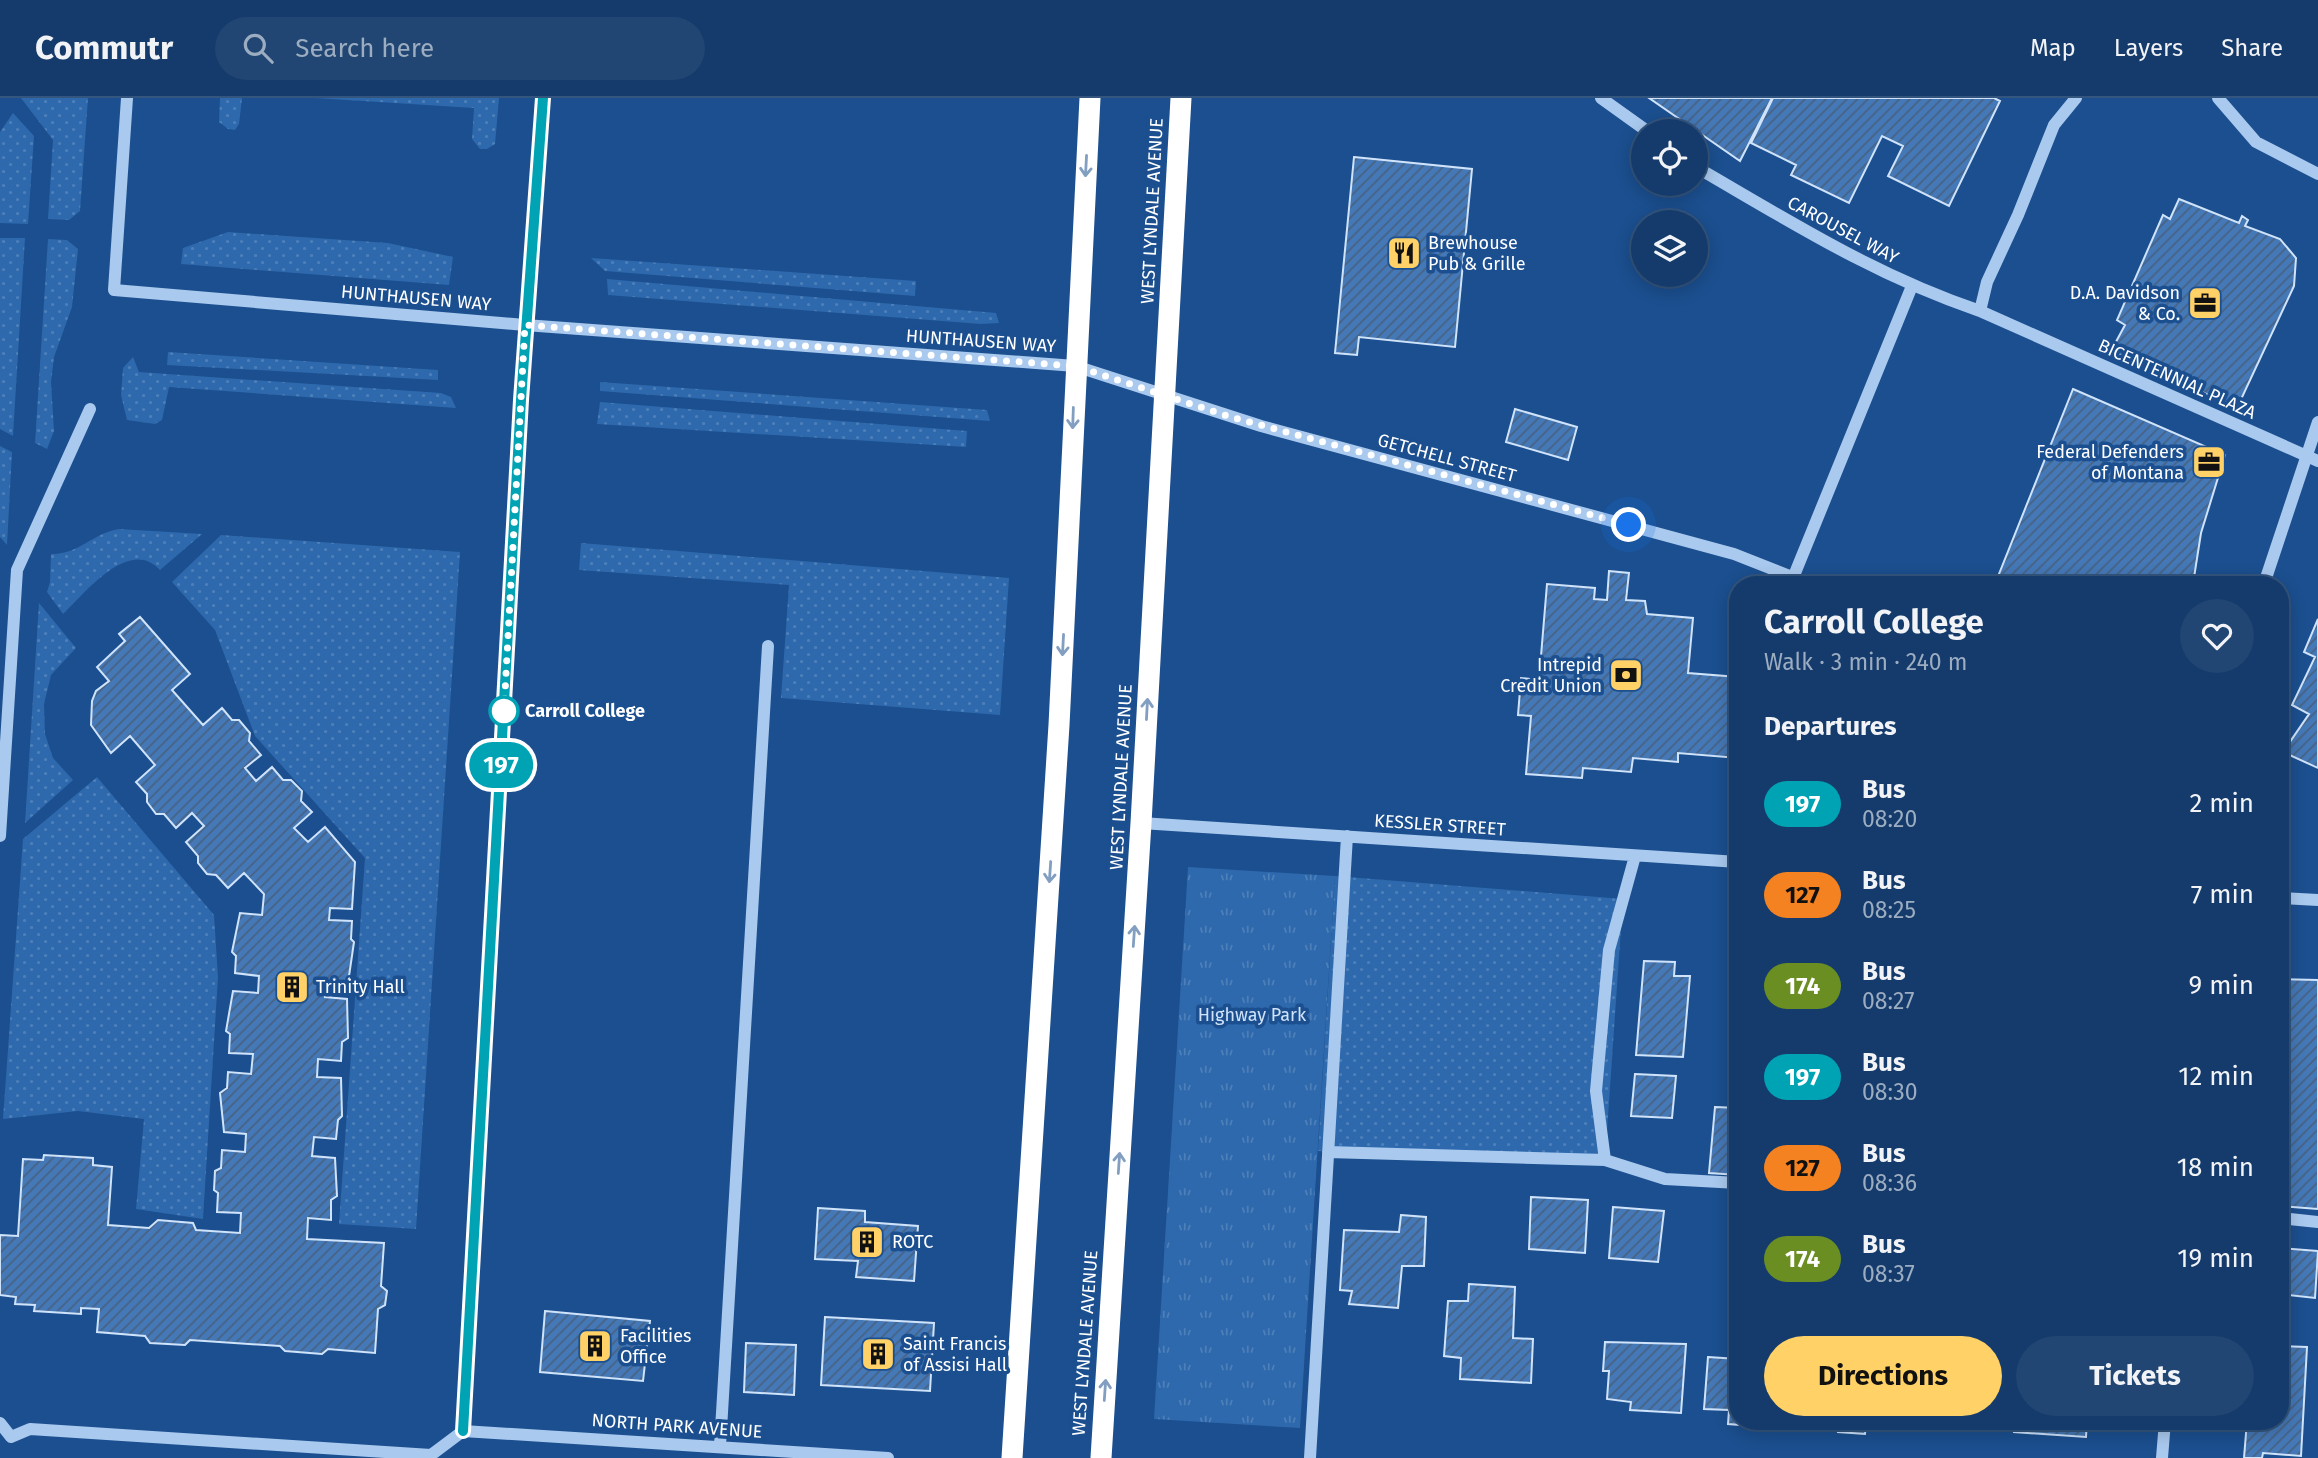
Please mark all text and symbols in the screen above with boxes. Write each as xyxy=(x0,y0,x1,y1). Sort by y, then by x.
search box xyxy=(215,17,705,80)
text: Commutr xyxy=(35,28,173,68)
icon: search xyxy=(239,29,277,67)
text: Search here xyxy=(295,33,434,64)
text: Map xyxy=(2030,34,2076,62)
text: Layers xyxy=(2114,34,2183,62)
text: Share xyxy=(2221,34,2283,62)
street label: WEST LYNDALE AVENUE xyxy=(1136,118,1168,304)
map controls xyxy=(1631,119,1708,287)
button: locate xyxy=(1631,119,1708,196)
one-way arrow xyxy=(1079,154,1092,177)
street label: CAROUSEL WAY xyxy=(1784,191,1902,269)
button: layers xyxy=(1631,210,1708,287)
place label: Brewhouse Pub & Grille xyxy=(1428,232,1525,275)
restaurant icon: Brewhouse Pub & Grille xyxy=(1385,234,1423,272)
street label: HUNTHAUSEN WAY xyxy=(340,280,492,316)
place label: D.A. Davidson & Co. xyxy=(2070,282,2180,325)
office icon: D.A. Davidson & Co. xyxy=(2186,284,2224,322)
street label: HUNTHAUSEN WAY xyxy=(905,325,1057,357)
street label: BICENTENNIAL PLAZA xyxy=(2095,334,2260,424)
one-way arrow xyxy=(1067,406,1080,429)
street label: GETCHELL STREET xyxy=(1375,429,1519,487)
place label: Federal Defenders of Montana xyxy=(2036,441,2184,484)
office icon: Federal Defenders of Montana xyxy=(2190,443,2228,481)
your location xyxy=(1611,507,1646,542)
button: heart xyxy=(2180,599,2254,673)
text: Carroll College xyxy=(1764,602,1984,642)
one-way arrow xyxy=(1056,633,1069,656)
text: Walk · 3 min · 240 m xyxy=(1764,648,1967,676)
place label: Intrepid Credit Union xyxy=(1500,654,1602,697)
bank icon: Intrepid Credit Union xyxy=(1607,656,1645,694)
street label: WEST LYNDALE AVENUE xyxy=(1105,684,1137,870)
marker: Carroll College xyxy=(489,696,519,726)
one-way arrow xyxy=(1141,697,1154,720)
place label: Carroll College xyxy=(525,700,645,722)
text: Departures xyxy=(1764,711,1897,742)
line badge: 197 xyxy=(461,742,541,788)
text: 197 xyxy=(483,751,519,779)
text: Bus xyxy=(1862,774,1905,805)
text: 2 min xyxy=(2189,788,2254,819)
text: 197 xyxy=(1785,790,1820,818)
text: 08:20 xyxy=(1862,805,1917,833)
street label: KESSLER STREET xyxy=(1373,809,1507,841)
one-way arrow xyxy=(1043,860,1056,883)
text: Bus xyxy=(1862,865,1905,896)
text: 7 min xyxy=(2191,879,2254,910)
text: 127 xyxy=(1785,881,1820,909)
text: 08:25 xyxy=(1862,896,1916,924)
one-way arrow xyxy=(1128,925,1141,948)
text: Bus xyxy=(1862,956,1905,987)
building icon: Trinity Hall xyxy=(273,968,311,1006)
text: 9 min xyxy=(2189,970,2254,1001)
text: 174 xyxy=(1785,972,1820,1000)
place label: Trinity Hall xyxy=(316,976,405,998)
text: 08:27 xyxy=(1862,987,1914,1015)
park label: Highway Park xyxy=(1198,1004,1307,1026)
text: Bus xyxy=(1862,1047,1905,1078)
text: 12 min xyxy=(2178,1061,2254,1092)
text: 197 xyxy=(1785,1063,1820,1091)
text: 08:30 xyxy=(1862,1078,1918,1106)
text: Bus xyxy=(1862,1138,1905,1169)
one-way arrow xyxy=(1113,1152,1126,1175)
text: 18 min xyxy=(2177,1152,2254,1183)
text: 127 xyxy=(1785,1154,1820,1182)
text: 08:36 xyxy=(1862,1169,1917,1197)
building icon: ROTC xyxy=(848,1223,886,1261)
text: Bus xyxy=(1862,1229,1905,1260)
place label: ROTC xyxy=(892,1231,933,1253)
text: 19 min xyxy=(2177,1243,2254,1274)
text: 174 xyxy=(1785,1245,1820,1273)
street label: WEST LYNDALE AVENUE xyxy=(1068,1249,1102,1437)
text: 08:37 xyxy=(1862,1260,1915,1288)
place label: Facilities Office xyxy=(620,1325,691,1368)
building icon: Facilities Office xyxy=(576,1327,614,1365)
place label: Saint Francis of Assisi Hall xyxy=(903,1333,1007,1376)
building icon: Saint Francis of Assisi Hall xyxy=(859,1335,897,1373)
button: Directions xyxy=(1764,1336,2002,1416)
button: Tickets xyxy=(2016,1336,2254,1416)
one-way arrow xyxy=(1099,1379,1112,1402)
street label: NORTH PARK AVENUE xyxy=(591,1409,763,1443)

